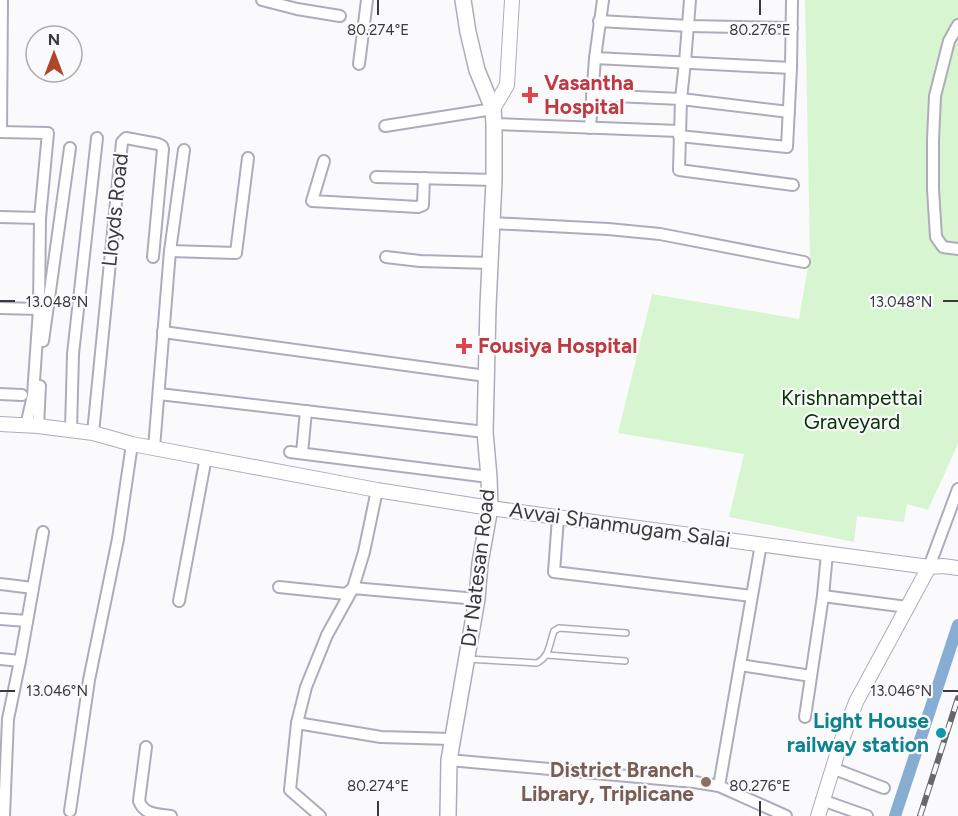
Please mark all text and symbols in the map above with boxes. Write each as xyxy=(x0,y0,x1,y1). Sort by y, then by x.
text: 80.274°E xyxy=(347,21,409,39)
text: 80.276°E xyxy=(729,21,791,39)
north arrow xyxy=(24,24,84,84)
text: N xyxy=(48,30,60,49)
place label: Vasantha Hospital xyxy=(544,70,634,119)
marker: Vasantha Hospital xyxy=(521,86,539,104)
street label: Lloyds Road xyxy=(96,152,133,268)
text: 13.048°N xyxy=(26,293,88,311)
text: 13.048°N xyxy=(870,293,932,311)
place label: Fousiya Hospital xyxy=(478,333,637,358)
marker: Fousiya Hospital xyxy=(455,337,473,355)
park label: Krishnampettai Graveyard xyxy=(781,385,923,434)
street label: Dr Natesan Road xyxy=(455,488,500,648)
street label: Avvai Shanmugam Salai xyxy=(508,497,732,552)
text: 13.046°N xyxy=(26,682,88,700)
text: 13.046°N xyxy=(870,682,932,700)
place label: Light House railway station xyxy=(787,708,929,757)
marker: Light House railway station xyxy=(934,726,948,740)
place label: District Branch Library, Triplicane xyxy=(521,757,694,806)
marker: District Branch Library, Triplicane xyxy=(699,775,713,789)
text: 80.274°E xyxy=(347,777,409,795)
text: 80.276°E xyxy=(729,777,791,795)

